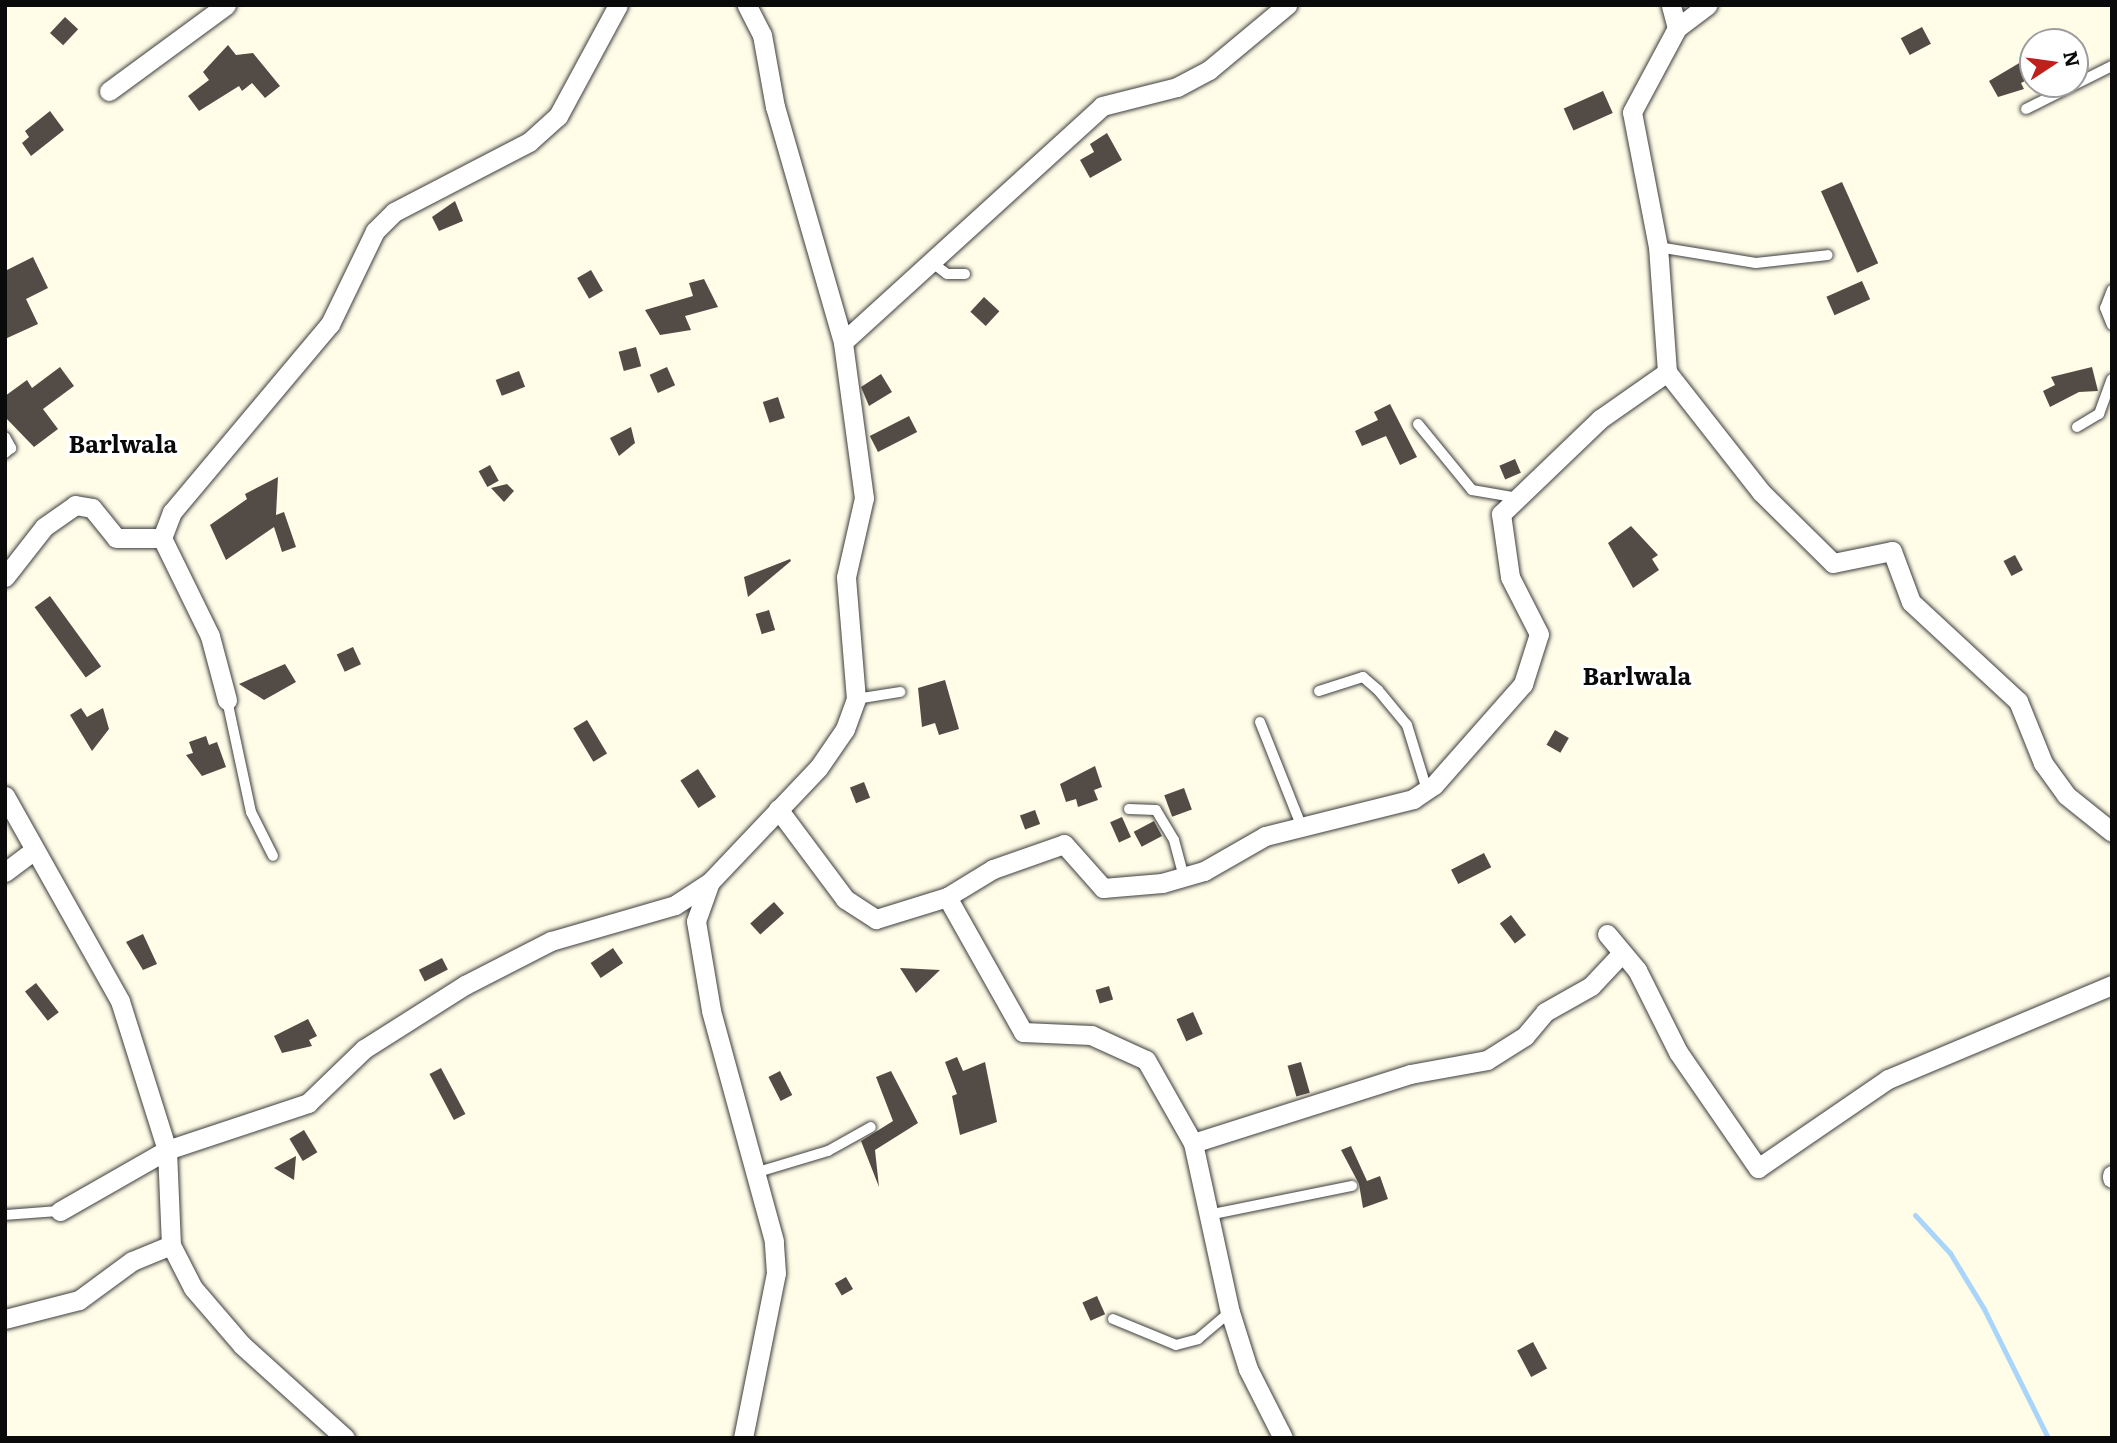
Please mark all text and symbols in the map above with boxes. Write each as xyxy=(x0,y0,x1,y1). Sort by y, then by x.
north arrow xyxy=(2019,28,2089,98)
text: N xyxy=(2057,48,2088,70)
district label: Barlwala xyxy=(69,429,177,457)
district label: Barlwala xyxy=(1583,661,1691,689)

